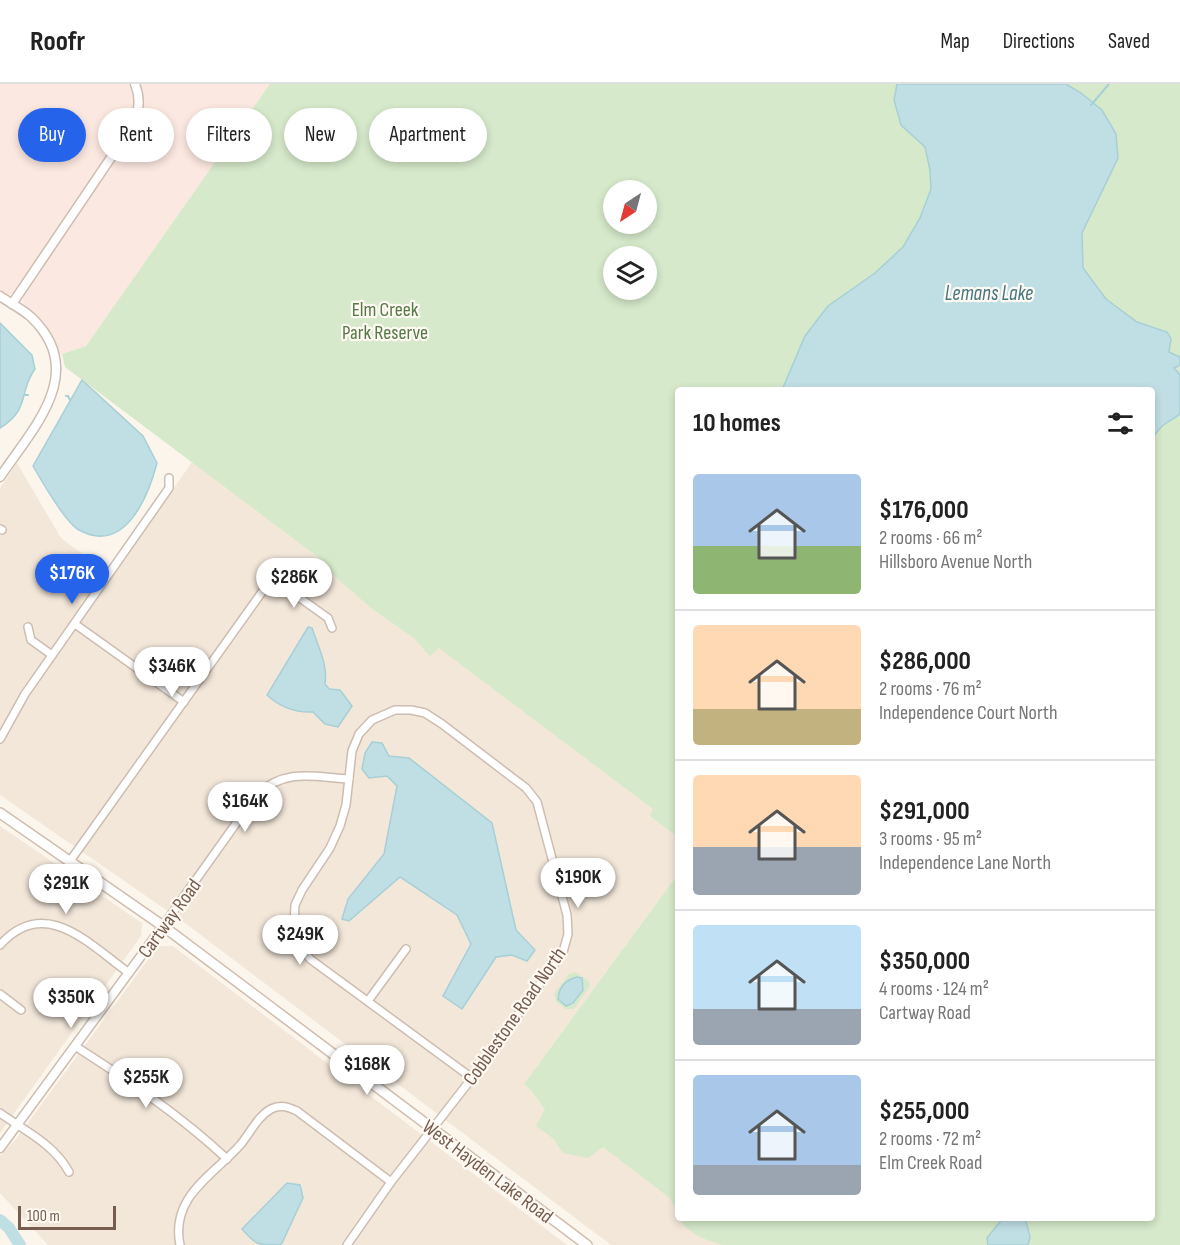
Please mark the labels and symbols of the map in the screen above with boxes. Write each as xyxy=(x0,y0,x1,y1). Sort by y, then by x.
north arrow xyxy=(603,180,657,234)
water label: Lemans Lake xyxy=(945,281,1033,306)
park label: Elm Creek Park Reserve xyxy=(342,298,428,345)
pin: $176K xyxy=(30,554,114,605)
pin: $286K xyxy=(252,558,336,609)
pin: $346K xyxy=(130,647,214,698)
pin: $164K xyxy=(203,782,287,833)
pin: $190K xyxy=(536,858,620,909)
pin: $291K xyxy=(24,864,108,915)
street label: Cartway Road xyxy=(133,874,207,963)
pin: $249K xyxy=(258,915,342,966)
street label: Cobblestone Road North xyxy=(458,943,571,1090)
pin: $350K xyxy=(29,978,113,1029)
pin: $168K xyxy=(325,1045,409,1096)
pin: $255K xyxy=(104,1058,188,1109)
street label: West Hayden Lake Road xyxy=(417,1115,558,1229)
scale bar xyxy=(18,1203,116,1230)

